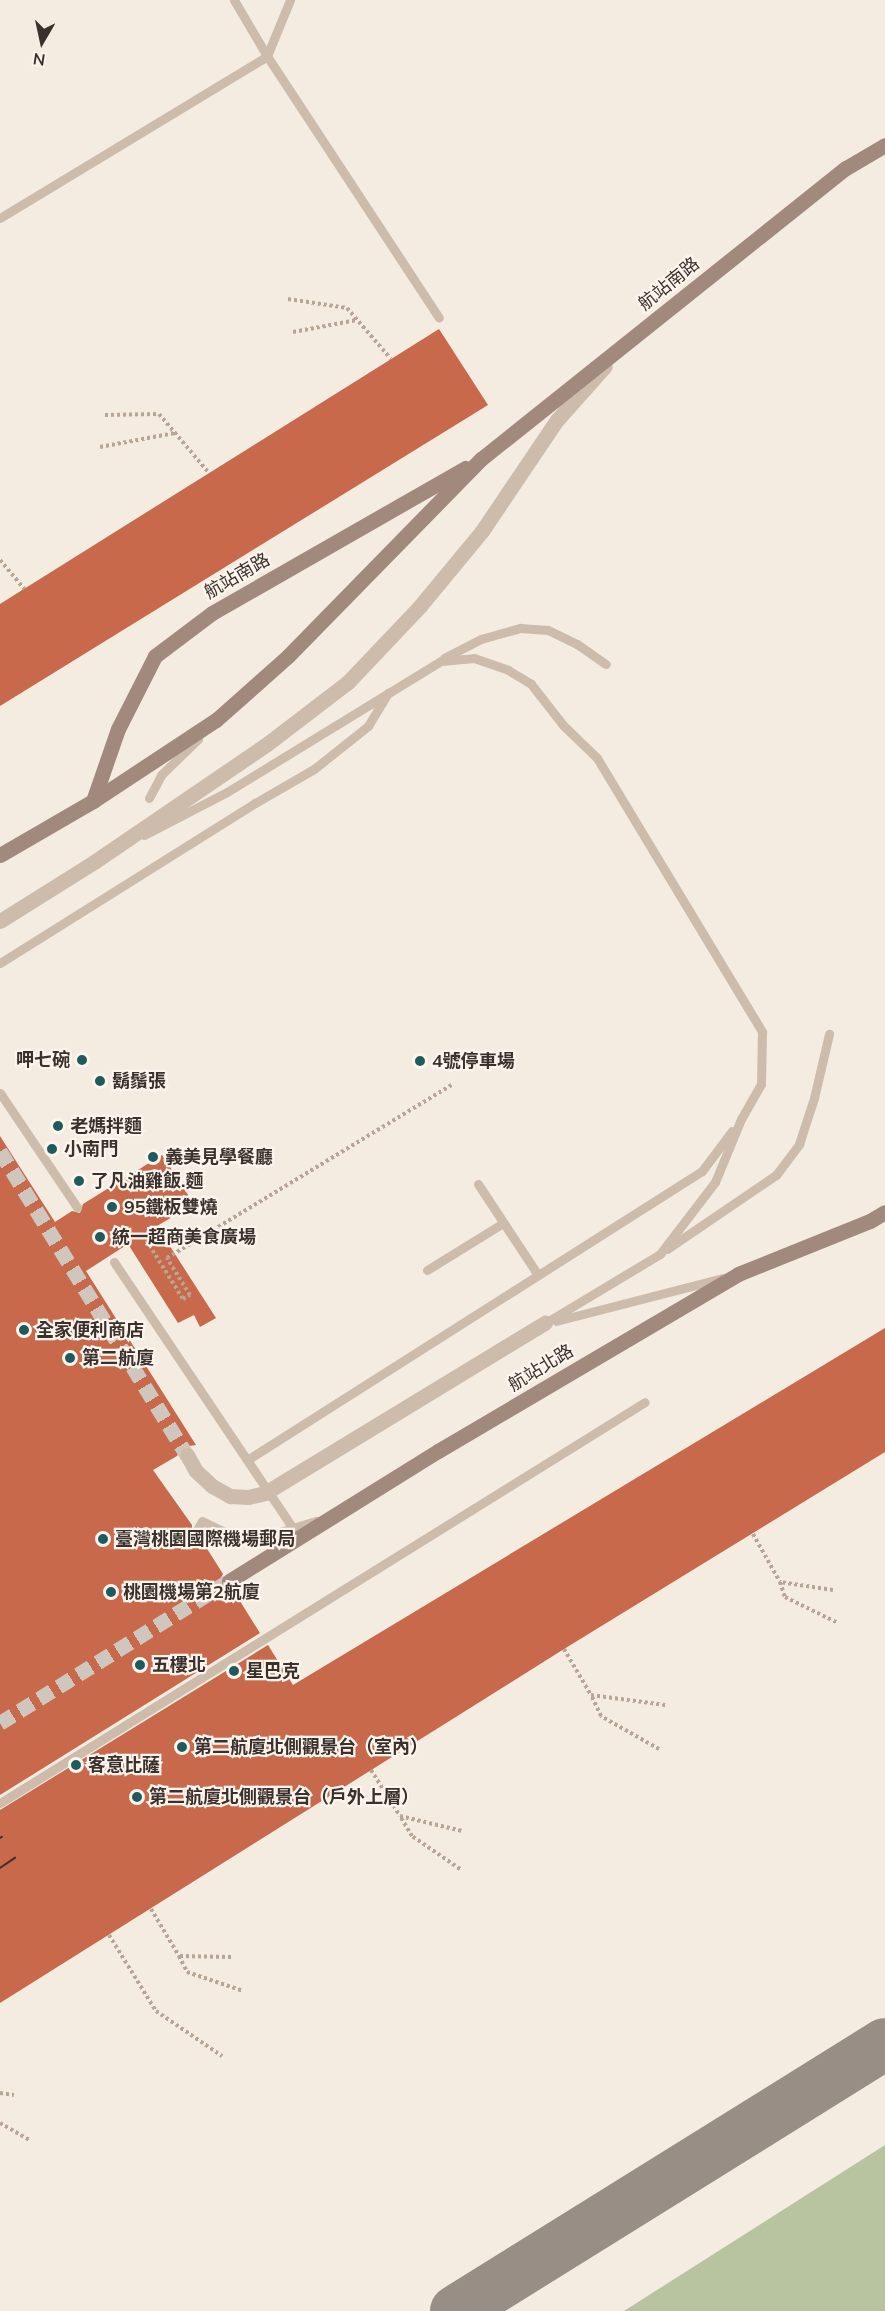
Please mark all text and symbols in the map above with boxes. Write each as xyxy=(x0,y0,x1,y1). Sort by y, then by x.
north arrow xyxy=(12,12,72,72)
text: N xyxy=(32,49,47,71)
street label: 航站南路 xyxy=(634,253,704,315)
street label: 航站南路 xyxy=(200,549,274,603)
place label: 呷七碗 xyxy=(16,1049,70,1071)
place label: 4號停車場 xyxy=(432,1050,515,1072)
marker: 呷七碗 xyxy=(75,1053,89,1067)
marker: 4號停車場 xyxy=(413,1054,427,1068)
place label: 鬍鬚張 xyxy=(112,1070,166,1092)
marker: 鬍鬚張 xyxy=(93,1074,107,1088)
place label: 老媽拌麵 xyxy=(70,1115,142,1137)
marker: 老媽拌麵 xyxy=(51,1119,65,1133)
place label: 小南門 xyxy=(64,1138,118,1160)
marker: 小南門 xyxy=(45,1142,59,1156)
place label: 義美見學餐廳 xyxy=(165,1146,273,1168)
marker: 義美見學餐廳 xyxy=(146,1150,160,1164)
place label: 了凡油雞飯.麵 xyxy=(91,1170,203,1192)
marker: 了凡油雞飯.麵 xyxy=(72,1174,86,1188)
place label: 95鐵板雙燒 xyxy=(124,1196,218,1218)
marker: 95鐵板雙燒 xyxy=(105,1200,119,1214)
place label: 統一超商美食廣場 xyxy=(112,1226,256,1248)
marker: 統一超商美食廣場 xyxy=(93,1230,107,1244)
place label: 全家便利商店 xyxy=(36,1319,144,1341)
marker: 全家便利商店 xyxy=(17,1323,31,1337)
street label: 航站北路 xyxy=(505,1340,577,1396)
place label: 第二航廈 xyxy=(82,1347,154,1369)
marker: 第二航廈 xyxy=(63,1351,77,1365)
place label: 臺灣桃園國際機場郵局 xyxy=(115,1528,295,1550)
marker: 臺灣桃園國際機場郵局 xyxy=(96,1532,110,1546)
place label: 桃園機場第2航廈 xyxy=(123,1581,260,1603)
marker: 桃園機場第2航廈 xyxy=(104,1585,118,1599)
place label: 五樓北 xyxy=(152,1654,206,1676)
marker: 五樓北 xyxy=(133,1658,147,1672)
place label: 星巴克 xyxy=(246,1660,300,1682)
marker: 星巴克 xyxy=(227,1664,241,1678)
place label: 第二航廈北側觀景台（室內） xyxy=(194,1736,428,1758)
marker: 第二航廈北側觀景台（室內） xyxy=(175,1740,189,1754)
place label: 客意比薩 xyxy=(88,1754,160,1776)
marker: 客意比薩 xyxy=(69,1758,83,1772)
place label: 第二航廈北側觀景台（戶外上層） xyxy=(149,1786,419,1808)
marker: 第二航廈北側觀景台（戶外上層） xyxy=(130,1790,144,1804)

